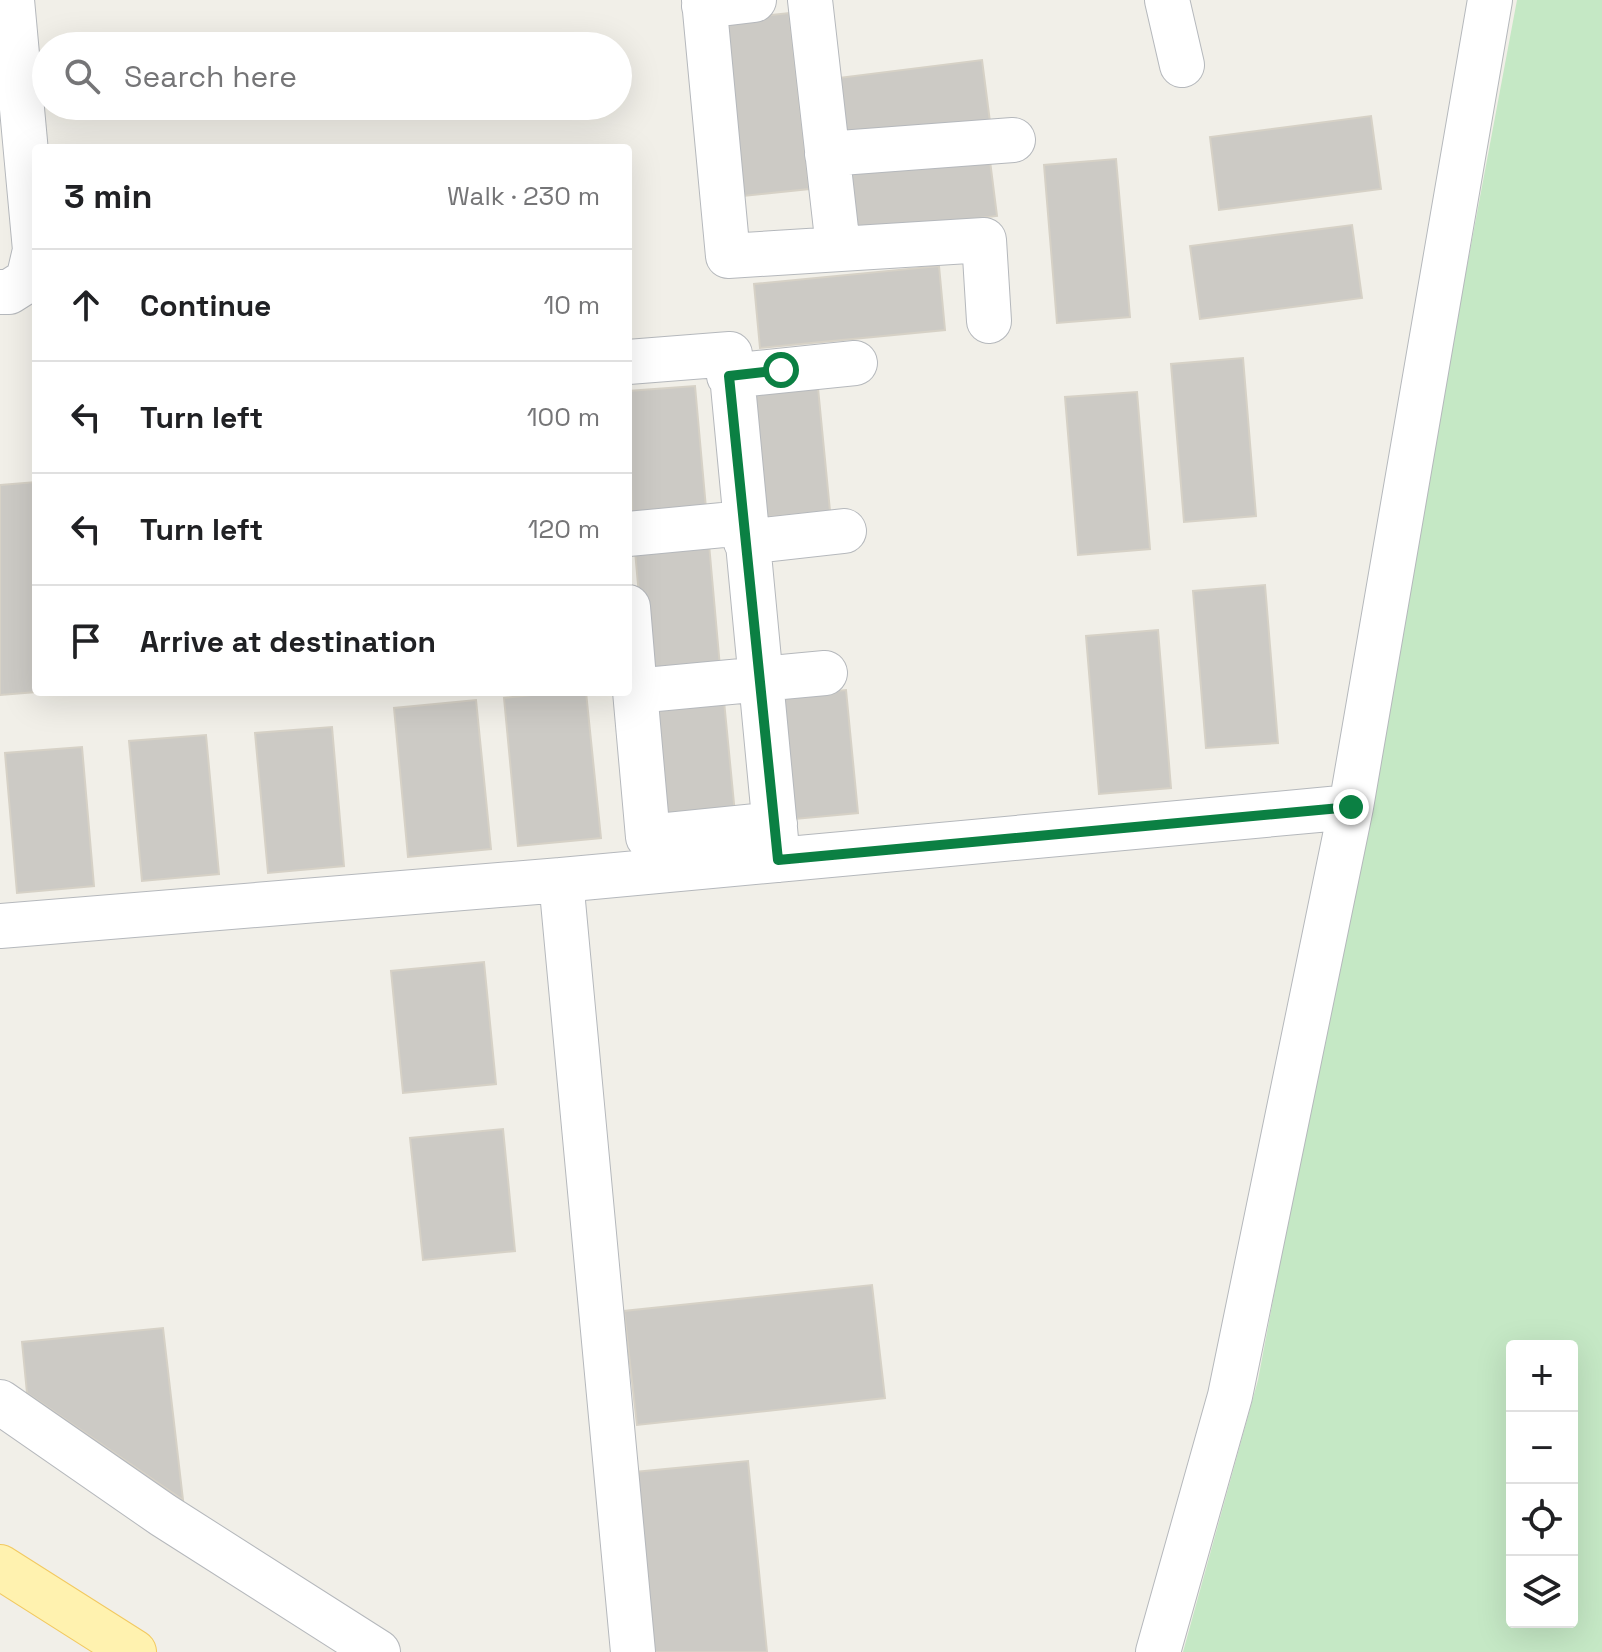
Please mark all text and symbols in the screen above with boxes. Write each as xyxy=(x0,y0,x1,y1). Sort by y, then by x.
search box xyxy=(32,32,632,120)
icon: search xyxy=(60,54,104,98)
text: Search here xyxy=(124,57,297,96)
text: 3 min xyxy=(64,175,152,218)
text: Walk · 230 m xyxy=(447,179,600,213)
icon: ahead xyxy=(64,283,108,327)
text: Continue xyxy=(140,286,271,325)
text: 10 m xyxy=(543,288,600,322)
route start xyxy=(763,352,799,388)
icon: left xyxy=(64,395,108,439)
text: Turn left xyxy=(140,398,263,437)
text: 100 m xyxy=(527,400,600,434)
icon: left xyxy=(64,507,108,551)
text: Turn left xyxy=(140,510,263,549)
text: 120 m xyxy=(528,512,600,546)
icon: arrive xyxy=(64,619,108,663)
text: Arrive at destination xyxy=(140,622,436,661)
route end xyxy=(1333,789,1369,825)
map controls xyxy=(1506,1340,1578,1628)
button: + xyxy=(1506,1340,1578,1412)
button: − xyxy=(1506,1412,1578,1484)
button: locate xyxy=(1506,1484,1578,1556)
button: layers xyxy=(1506,1556,1578,1628)

